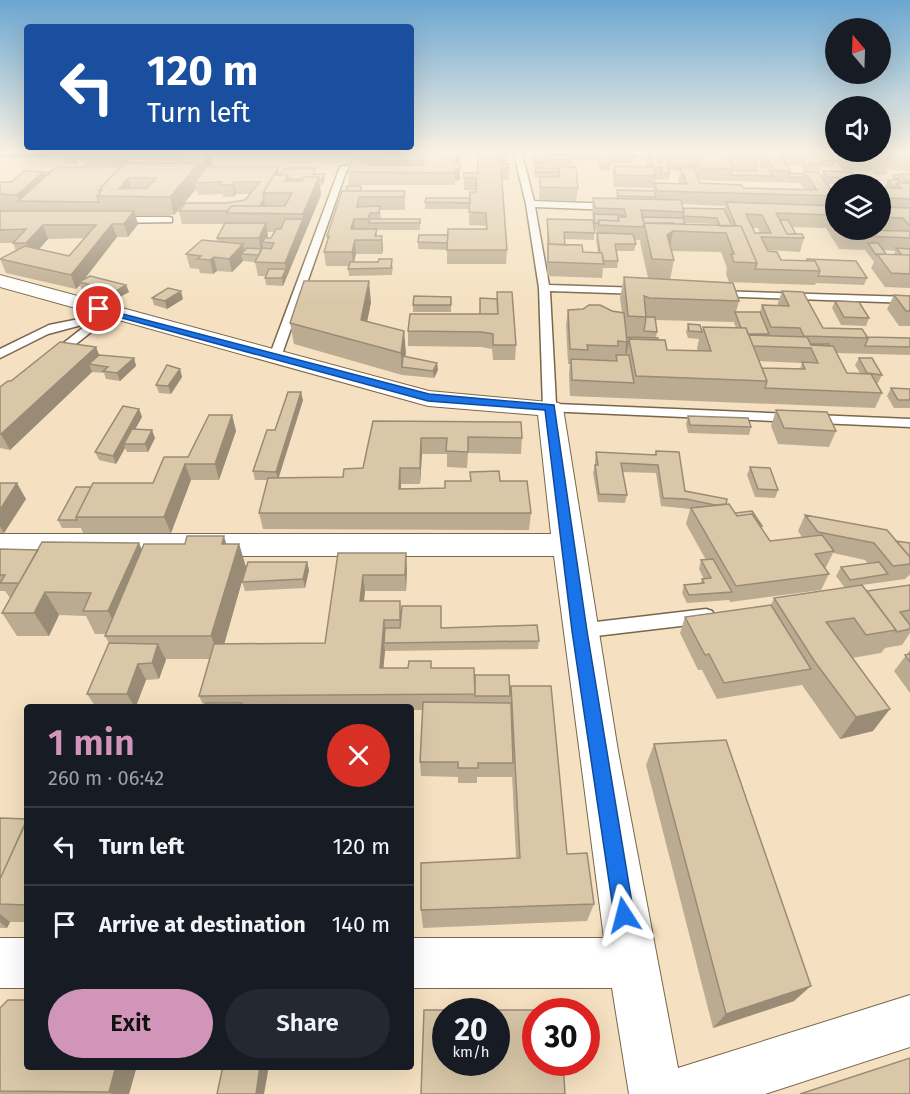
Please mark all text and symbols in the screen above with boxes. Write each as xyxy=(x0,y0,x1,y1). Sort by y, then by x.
north arrow xyxy=(825,18,891,84)
map controls xyxy=(825,18,891,240)
text: 120 m xyxy=(147,46,258,96)
icon: left xyxy=(48,48,126,126)
button: sound xyxy=(825,96,891,162)
text: Turn left xyxy=(147,97,250,129)
button: layers xyxy=(825,174,891,240)
pin xyxy=(73,283,124,334)
icon: arrive xyxy=(82,292,115,325)
text: 1 min xyxy=(48,721,135,765)
button: close xyxy=(327,724,390,787)
text: 260 m · 06:42 xyxy=(48,766,164,790)
icon: left xyxy=(48,830,81,863)
text: Turn left xyxy=(99,833,184,860)
text: 120 m xyxy=(333,833,390,860)
position arrow xyxy=(592,883,656,947)
icon: arrive xyxy=(48,908,81,941)
text: Arrive at destination xyxy=(99,911,306,938)
text: 140 m xyxy=(332,911,390,938)
button: Exit xyxy=(48,989,213,1058)
button: Share xyxy=(225,989,390,1058)
speed limit sign: 30 xyxy=(522,998,600,1076)
text: 20 xyxy=(454,1012,488,1048)
text: km/h xyxy=(452,1043,490,1061)

